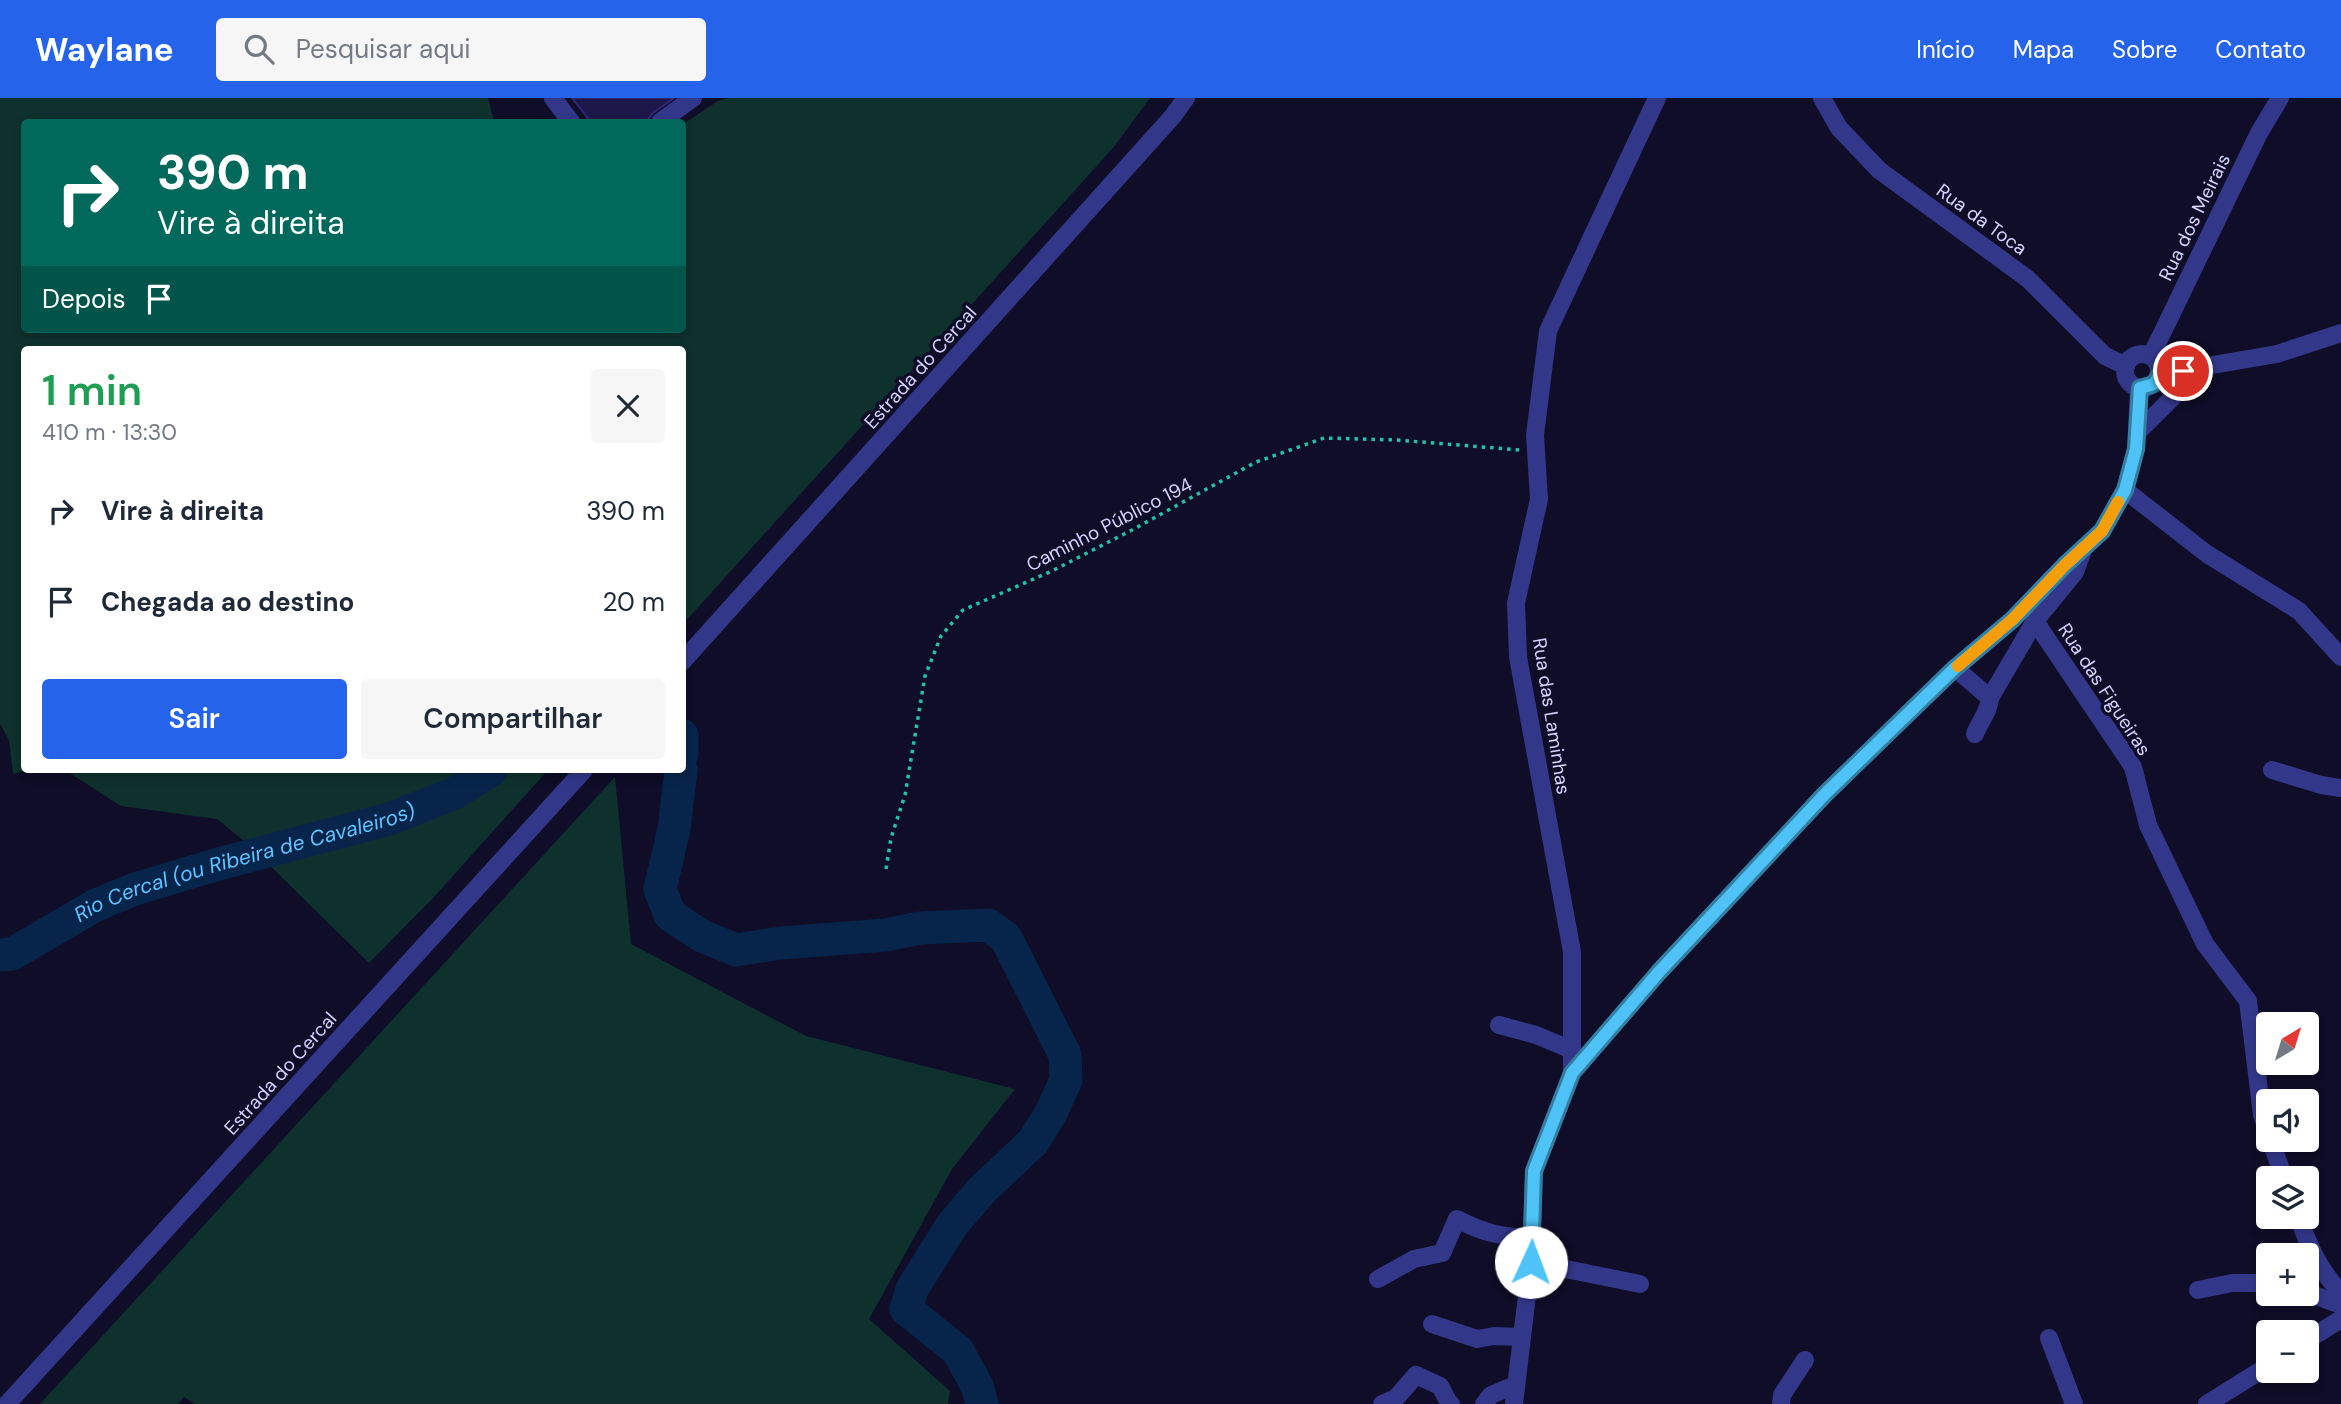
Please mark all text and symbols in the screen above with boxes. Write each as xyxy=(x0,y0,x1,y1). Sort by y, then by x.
search box xyxy=(216,18,706,81)
text: Waylane xyxy=(35,28,174,71)
icon: search xyxy=(240,30,278,68)
text: Pesquisar aqui xyxy=(296,32,471,66)
text: Início xyxy=(1916,34,1975,65)
text: Mapa xyxy=(2013,34,2074,65)
text: Sobre xyxy=(2112,34,2177,65)
text: Contato xyxy=(2215,34,2306,65)
text: 390 m xyxy=(157,140,309,204)
icon: right xyxy=(42,147,133,238)
street label: Rua dos Meirais xyxy=(2153,150,2236,285)
street label: Rua da Toca xyxy=(1931,178,2032,261)
text: Vire à direita xyxy=(157,202,345,244)
icon: arrive xyxy=(140,280,178,318)
text: Depois xyxy=(42,282,126,316)
street label: Estrada do Cercal xyxy=(859,301,982,434)
pin xyxy=(2153,341,2213,401)
icon: arrive xyxy=(2164,352,2202,390)
text: 1 min xyxy=(42,363,142,418)
button: close xyxy=(591,369,665,443)
text: 410 m · 13:30 xyxy=(42,417,177,447)
street label: Caminho Público 194 xyxy=(1022,472,1196,577)
icon: right xyxy=(42,492,80,530)
text: Vire à direita xyxy=(101,494,264,528)
text: 390 m xyxy=(586,494,665,528)
icon: arrive xyxy=(42,583,80,621)
text: Chegada ao destino xyxy=(101,585,354,619)
text: 20 m xyxy=(602,585,665,619)
street label: Rua das Figueiras xyxy=(2052,618,2157,760)
street label: Rua das Laminhas xyxy=(1527,636,1576,796)
button: Sair xyxy=(42,679,347,759)
button: Compartilhar xyxy=(361,679,665,759)
water label: Rio Cercal (ou Ribeira de Cavaleiros) xyxy=(69,796,419,929)
street label: Estrada do Cercal xyxy=(219,1007,342,1140)
north arrow xyxy=(2256,1012,2319,1074)
map controls xyxy=(2256,1012,2319,1383)
button: sound xyxy=(2256,1089,2319,1152)
button: layers xyxy=(2256,1166,2319,1229)
position arrow xyxy=(1494,1225,1568,1299)
button: + xyxy=(2256,1243,2319,1306)
button: − xyxy=(2256,1320,2319,1383)

